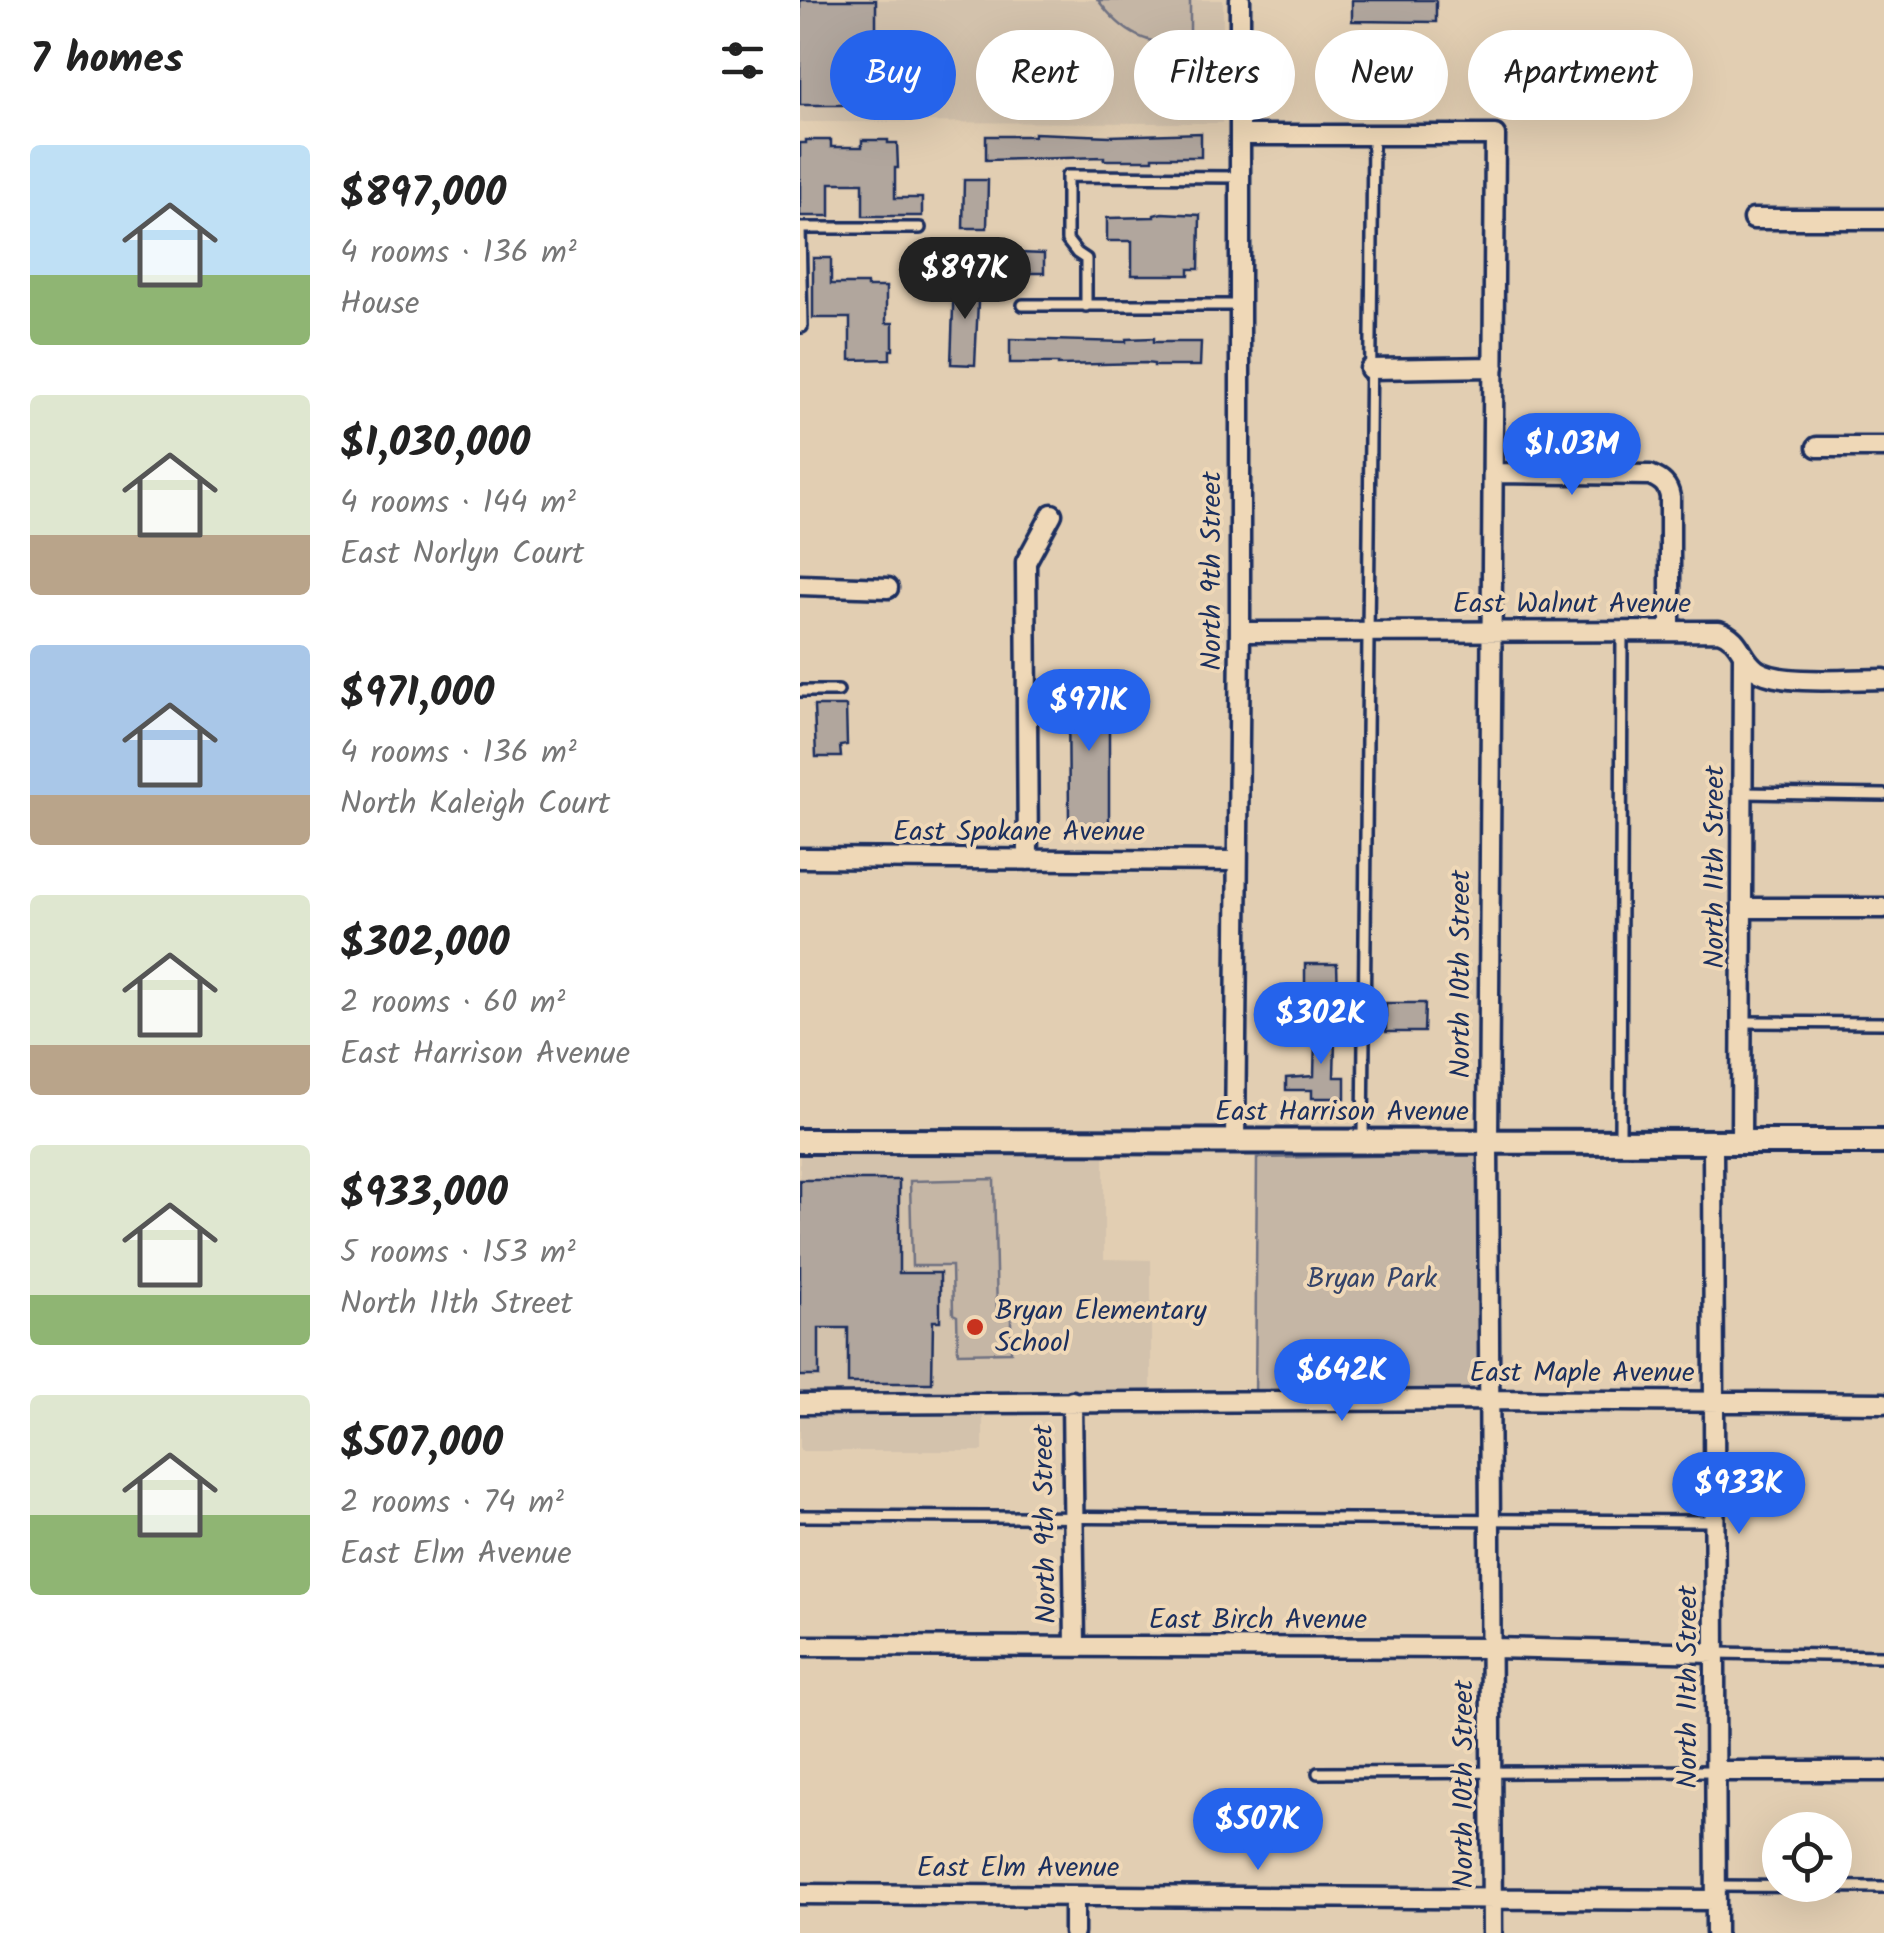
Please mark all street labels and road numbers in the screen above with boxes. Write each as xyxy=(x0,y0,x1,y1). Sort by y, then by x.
street label: North 9th Street xyxy=(1190,470,1235,671)
street label: East Walnut Avenue xyxy=(1453,582,1692,627)
street label: North 11th Street xyxy=(1693,764,1738,969)
street label: East Spokane Avenue xyxy=(893,810,1145,855)
street label: North 10th Street xyxy=(1439,868,1484,1078)
street label: East Harrison Avenue xyxy=(1215,1090,1469,1135)
street label: East Maple Avenue xyxy=(1469,1351,1695,1396)
street label: North 9th Street xyxy=(1022,1423,1070,1624)
street label: North 11th Street xyxy=(1666,1584,1711,1789)
street label: East Birch Avenue xyxy=(1149,1598,1368,1643)
street label: North 10th Street xyxy=(1442,1678,1487,1888)
street label: East Elm Avenue xyxy=(917,1846,1120,1891)

